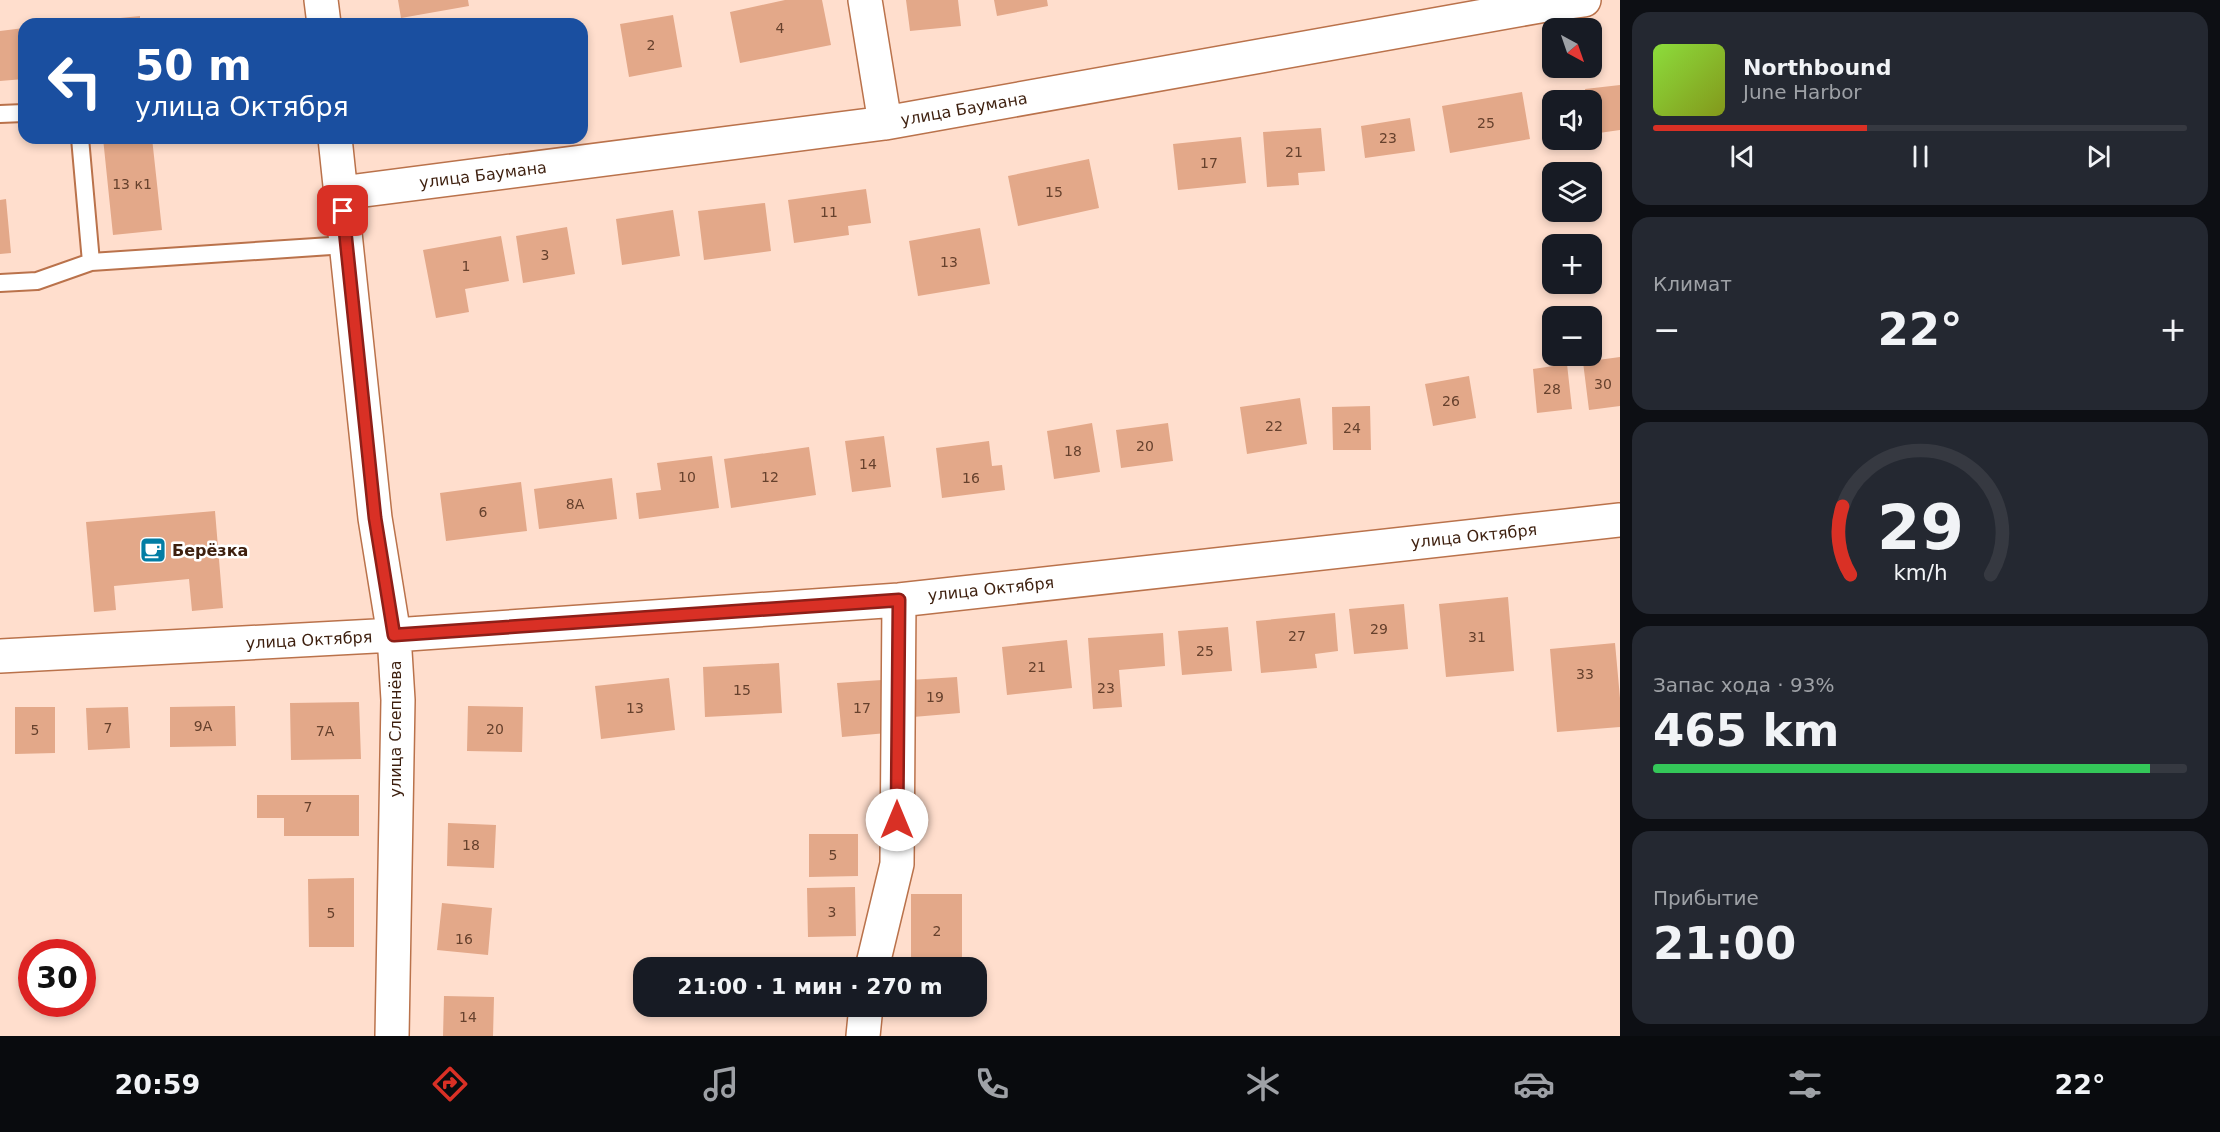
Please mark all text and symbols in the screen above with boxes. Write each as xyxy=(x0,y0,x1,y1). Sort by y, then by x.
north arrow xyxy=(1542,18,1602,78)
map controls xyxy=(1542,18,1602,366)
house number: 4 xyxy=(776,20,785,36)
house number: 2 xyxy=(647,37,655,53)
text: 50 m xyxy=(135,41,252,90)
icon: left xyxy=(36,42,114,120)
text: Northbound xyxy=(1743,55,1892,80)
text: June Harbor xyxy=(1743,80,1862,104)
street label: улица Баумана xyxy=(899,89,1029,129)
button: sound xyxy=(1542,90,1602,150)
text: улица Октября xyxy=(135,91,349,122)
house number: 25 xyxy=(1477,115,1495,131)
house number: 23 xyxy=(1379,130,1397,146)
icon: previous xyxy=(1726,140,1759,173)
icon: pause xyxy=(1904,140,1937,173)
icon: next xyxy=(2082,140,2115,173)
house number: 21 xyxy=(1285,144,1303,160)
house number: 17 xyxy=(1200,155,1218,171)
street label: улица Баумана xyxy=(418,158,548,192)
button: layers xyxy=(1542,162,1602,222)
house number: 13 к1 xyxy=(112,176,152,192)
house number: 15 xyxy=(1045,184,1063,200)
pin xyxy=(317,185,368,236)
icon: arrive xyxy=(326,194,359,227)
house number: 11 xyxy=(820,204,838,220)
button: + xyxy=(1542,234,1602,294)
house number: 3 xyxy=(541,247,549,263)
house number: 13 xyxy=(940,254,958,270)
house number: 1 xyxy=(462,258,470,274)
text: Климат xyxy=(1653,272,1732,296)
text: 22° xyxy=(1877,303,1963,356)
button: − xyxy=(1542,306,1602,366)
text: − xyxy=(1653,310,1681,349)
text: + xyxy=(2159,310,2187,349)
house number: 30 xyxy=(1594,376,1612,392)
house number: 28 xyxy=(1543,381,1561,397)
house number: 26 xyxy=(1442,393,1460,409)
house number: 22 xyxy=(1265,418,1283,434)
house number: 24 xyxy=(1343,420,1361,436)
house number: 20 xyxy=(1136,438,1154,454)
house number: 18 xyxy=(1064,443,1082,459)
house number: 14 xyxy=(859,456,877,472)
house number: 10 xyxy=(678,469,696,485)
house number: 12 xyxy=(761,469,779,485)
house number: 16 xyxy=(962,470,980,486)
text: 29 xyxy=(1877,491,1963,564)
house number: 8А xyxy=(566,496,585,512)
house number: 6 xyxy=(479,504,488,520)
street label: улица Октября xyxy=(1410,520,1538,552)
cafe icon: Берёзка xyxy=(138,535,168,565)
place label: Берёзка xyxy=(172,541,248,560)
text: km/h xyxy=(1893,560,1947,585)
street label: улица Октября xyxy=(927,573,1055,605)
house number: 29 xyxy=(1370,621,1388,637)
street label: улица Октября xyxy=(245,627,373,653)
house number: 27 xyxy=(1288,628,1306,644)
house number: 31 xyxy=(1468,629,1486,645)
house number: 25 xyxy=(1196,643,1214,659)
house number: 21 xyxy=(1028,659,1046,675)
street label: улица Слепнёва xyxy=(386,660,405,798)
house number: 33 xyxy=(1576,666,1594,682)
text: Запас хода · 93% xyxy=(1653,673,1834,697)
house number: 23 xyxy=(1097,680,1115,696)
house number: 15 xyxy=(733,682,751,698)
house number: 19 xyxy=(926,689,944,705)
house number: 13 xyxy=(626,700,644,716)
house number: 17 xyxy=(853,700,871,716)
text: 465 km xyxy=(1653,704,1839,757)
house number: 9А xyxy=(194,718,213,734)
house number: 7 xyxy=(104,720,112,736)
house number: 20 xyxy=(486,721,504,737)
house number: 5 xyxy=(31,722,39,738)
house number: 7А xyxy=(316,723,335,739)
position arrow xyxy=(865,788,929,852)
house number: 7 xyxy=(304,799,312,815)
house number: 18 xyxy=(462,837,480,853)
house number: 5 xyxy=(829,847,837,863)
text: Прибытие xyxy=(1653,886,1759,910)
house number: 3 xyxy=(828,904,836,920)
house number: 5 xyxy=(327,905,335,921)
text: 21:00 xyxy=(1653,917,1796,970)
house number: 2 xyxy=(933,923,941,939)
house number: 16 xyxy=(455,931,473,947)
speed limit sign: 30 xyxy=(18,939,96,1017)
text: 21:00 · 1 мин · 270 m xyxy=(677,974,943,999)
house number: 14 xyxy=(459,1009,477,1025)
icon: directions xyxy=(429,1063,471,1105)
icon: music xyxy=(700,1063,742,1105)
icon: phone xyxy=(971,1063,1013,1105)
icon: climate xyxy=(1242,1063,1284,1105)
icon: car xyxy=(1513,1063,1555,1105)
icon: filters xyxy=(1784,1063,1826,1105)
text: 20:59 xyxy=(114,1069,200,1100)
text: 22° xyxy=(2054,1069,2105,1100)

